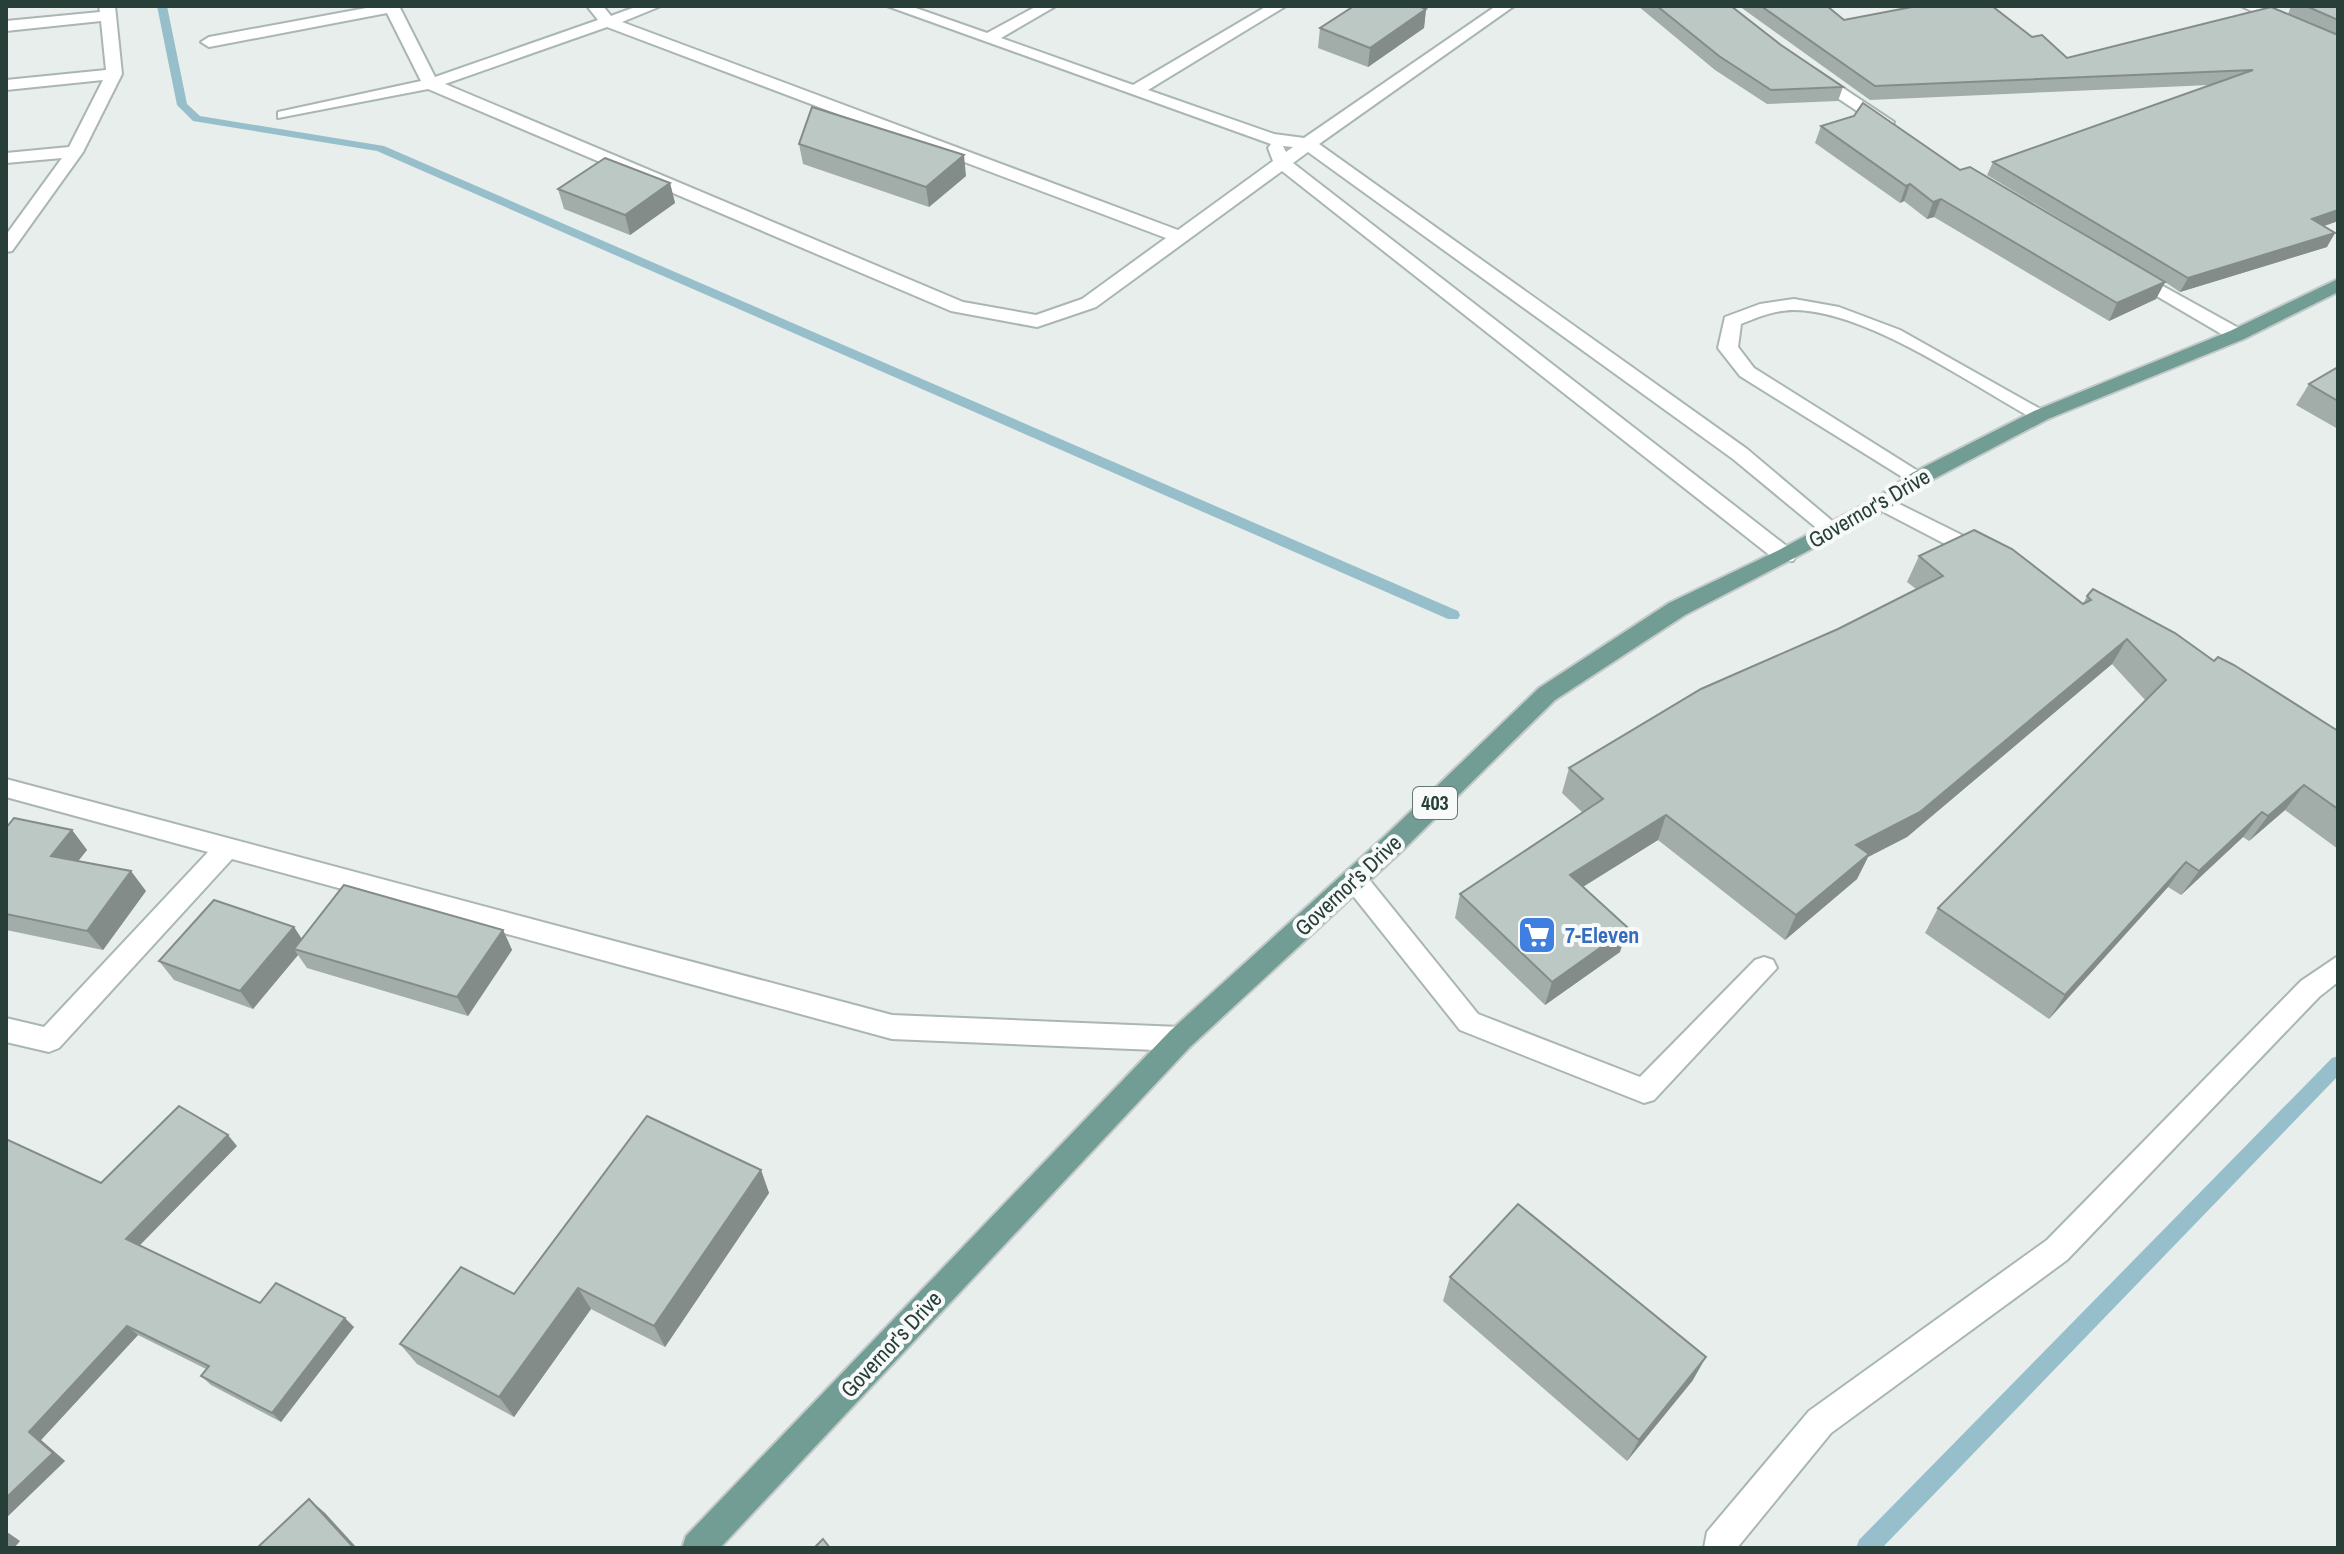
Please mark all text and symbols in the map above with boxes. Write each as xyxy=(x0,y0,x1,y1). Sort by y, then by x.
street label: Governor's Drive xyxy=(1803,461,1935,555)
road number: 403 xyxy=(1413,787,1457,819)
street label: Governor's Drive xyxy=(1288,828,1408,942)
supermarket icon: 7-Eleven xyxy=(1516,914,1558,956)
place label: 7-Eleven xyxy=(1565,920,1639,950)
street label: Governor's Drive xyxy=(834,1284,948,1404)

